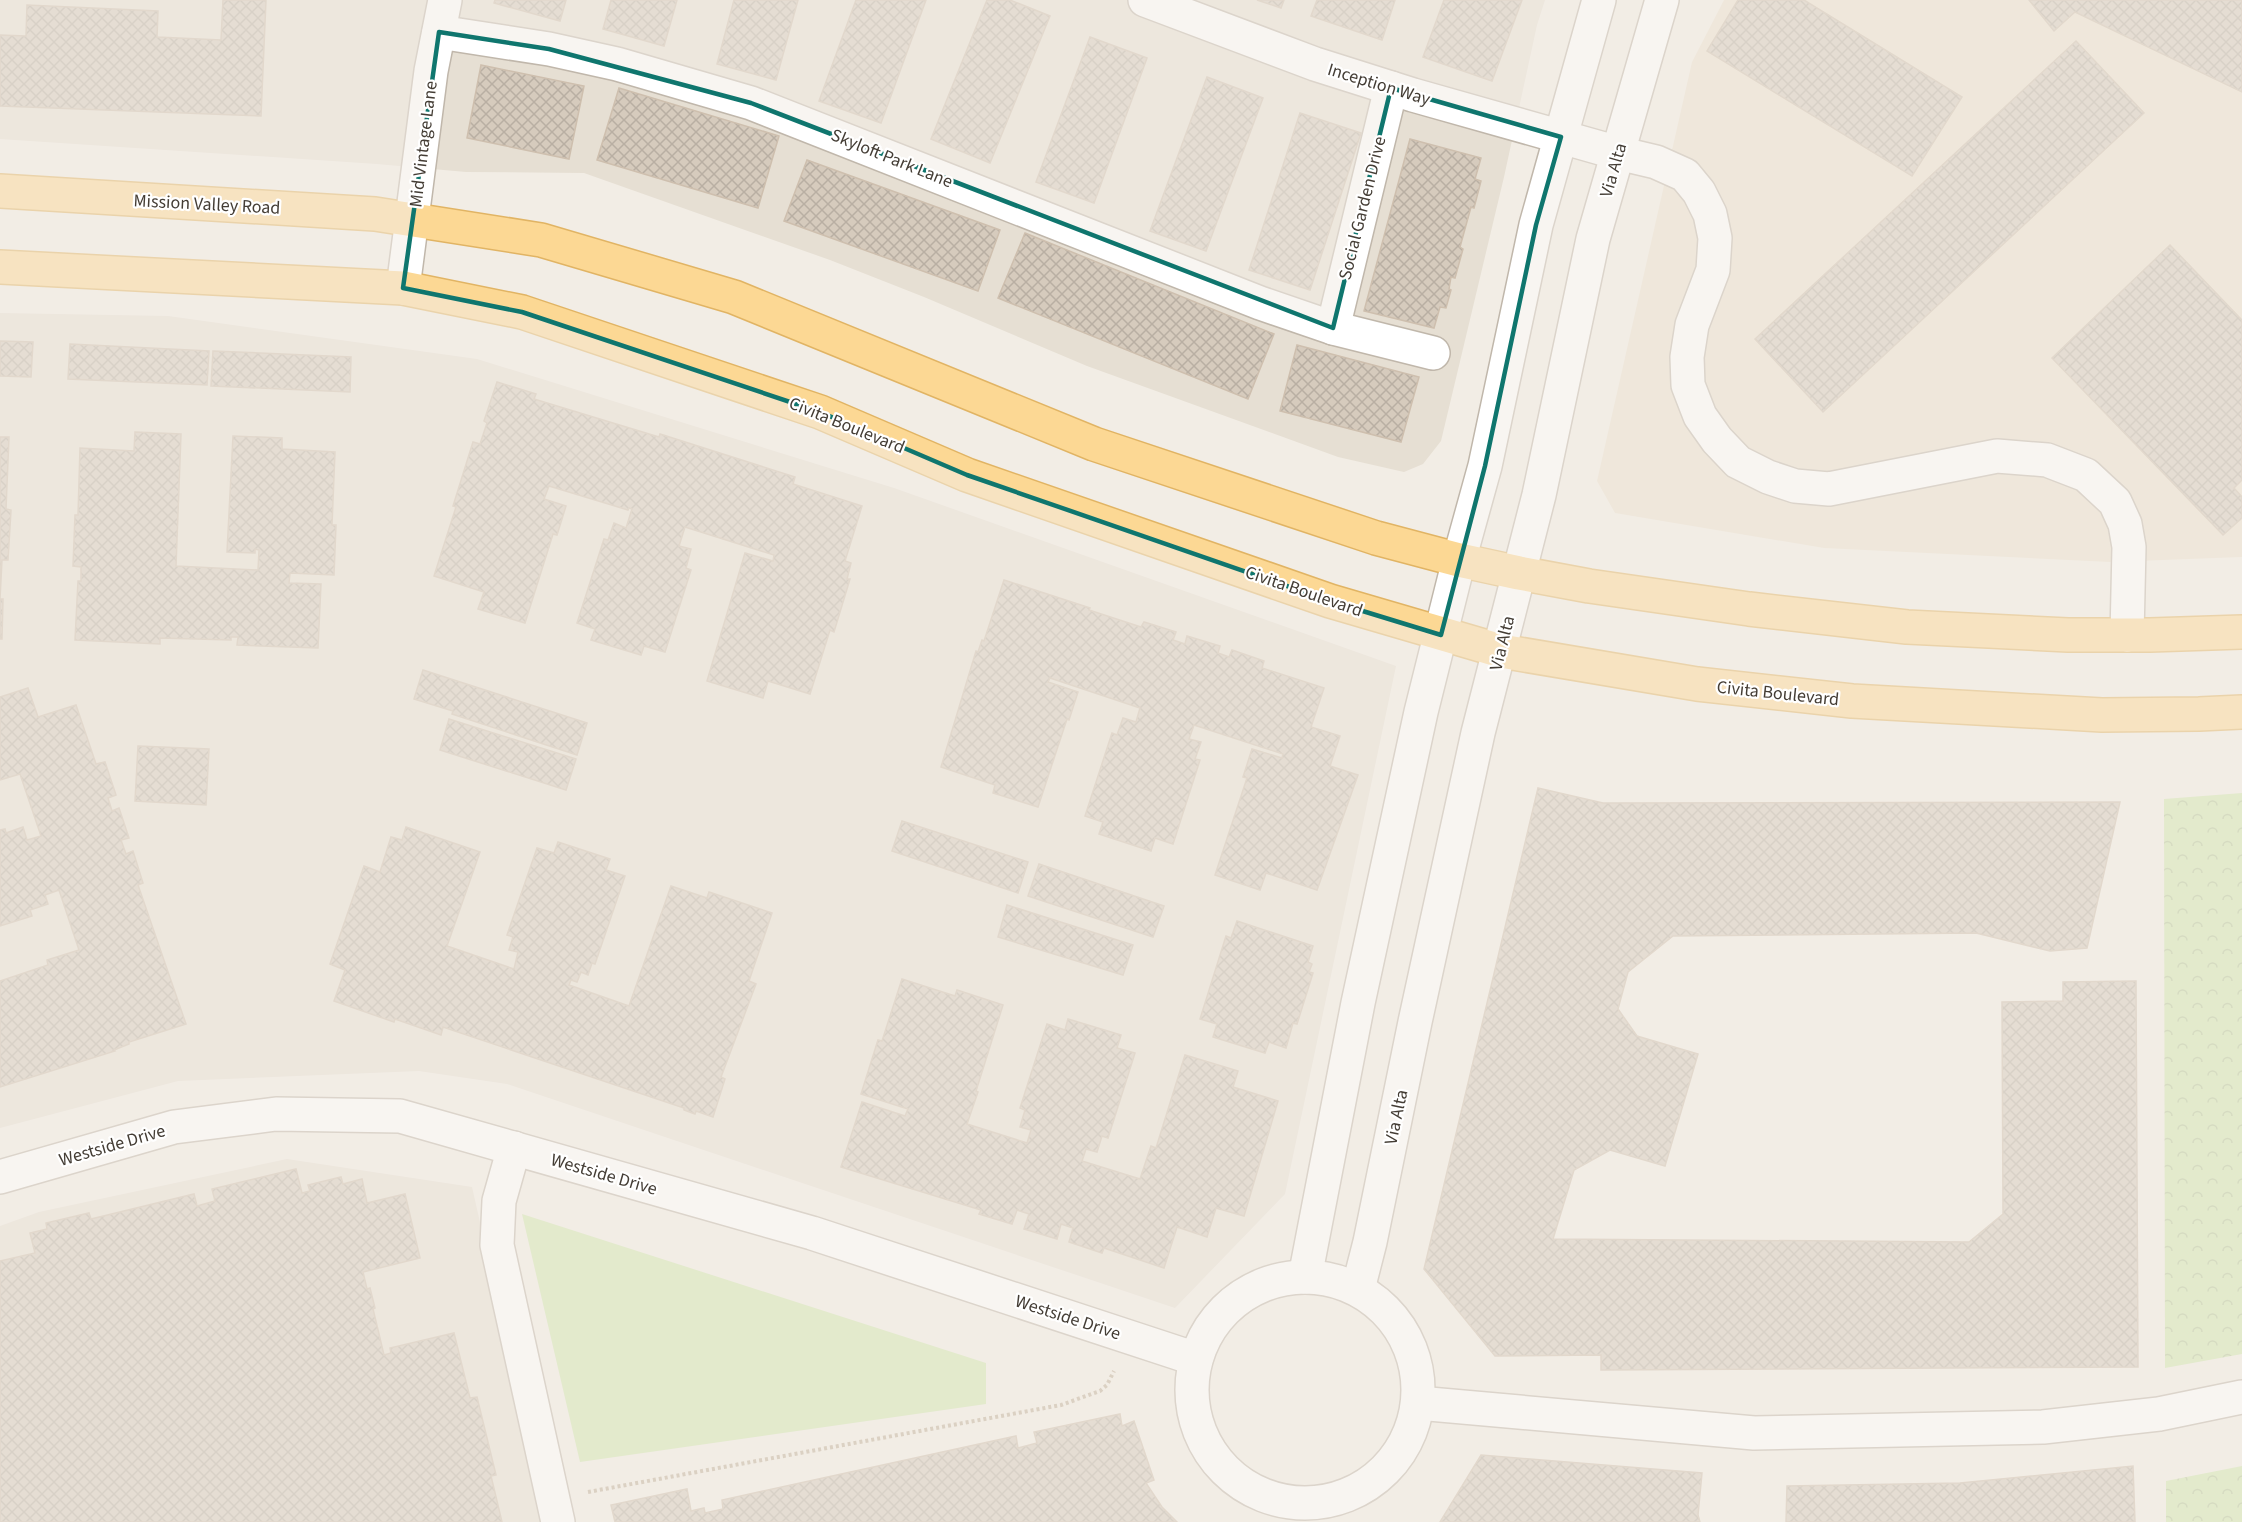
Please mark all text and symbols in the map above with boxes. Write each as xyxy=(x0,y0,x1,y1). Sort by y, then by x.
street label: Inception Way xyxy=(1324,57,1434,112)
street label: Mid Vintage Lane xyxy=(403,79,444,209)
street label: Skyloft Park Lane xyxy=(827,123,957,194)
street label: Social Garden Drive xyxy=(1333,134,1392,282)
street label: Via Alta xyxy=(1594,140,1633,200)
street label: Mission Valley Road xyxy=(133,188,281,221)
street label: Civita Boulevard xyxy=(785,391,908,460)
street label: Civita Boulevard xyxy=(1242,560,1366,623)
street label: Via Alta xyxy=(1484,613,1521,673)
street label: Civita Boulevard xyxy=(1716,675,1840,712)
street label: Via Alta xyxy=(1378,1087,1414,1147)
street label: Westside Drive xyxy=(56,1118,168,1173)
street label: Westside Drive xyxy=(548,1147,660,1202)
street label: Westside Drive xyxy=(1012,1289,1124,1346)

